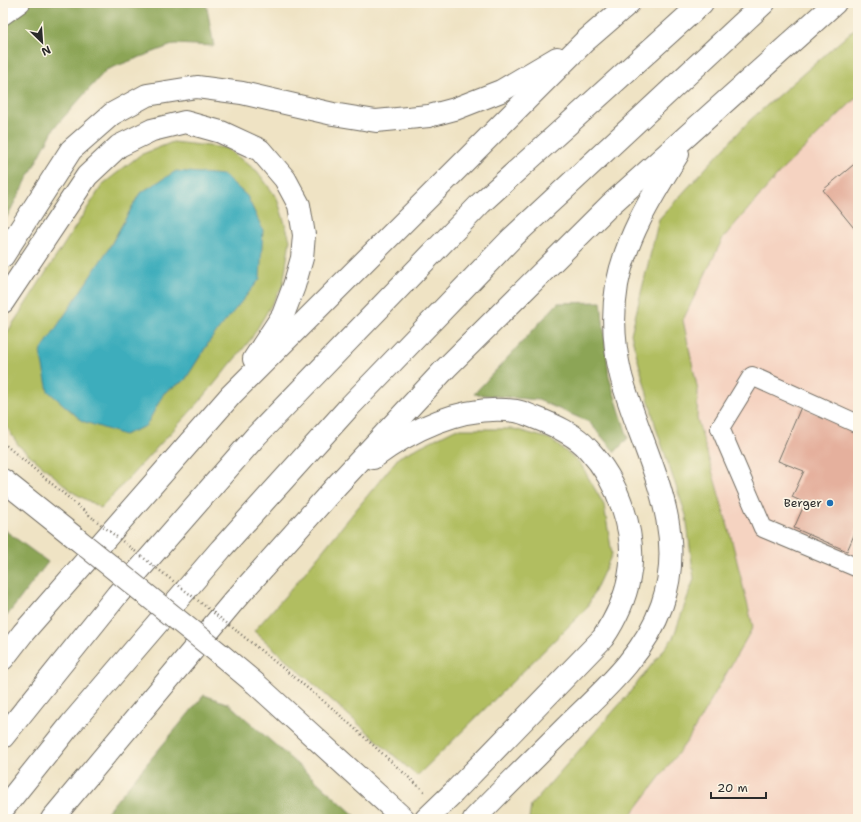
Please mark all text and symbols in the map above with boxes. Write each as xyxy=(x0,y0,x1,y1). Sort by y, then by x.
north arrow xyxy=(22,22,62,62)
text: N xyxy=(39,42,53,59)
place label: Berger xyxy=(784,495,822,511)
marker: Berger xyxy=(825,498,835,508)
scale bar xyxy=(711,774,766,800)
text: 20 m xyxy=(717,780,748,796)

